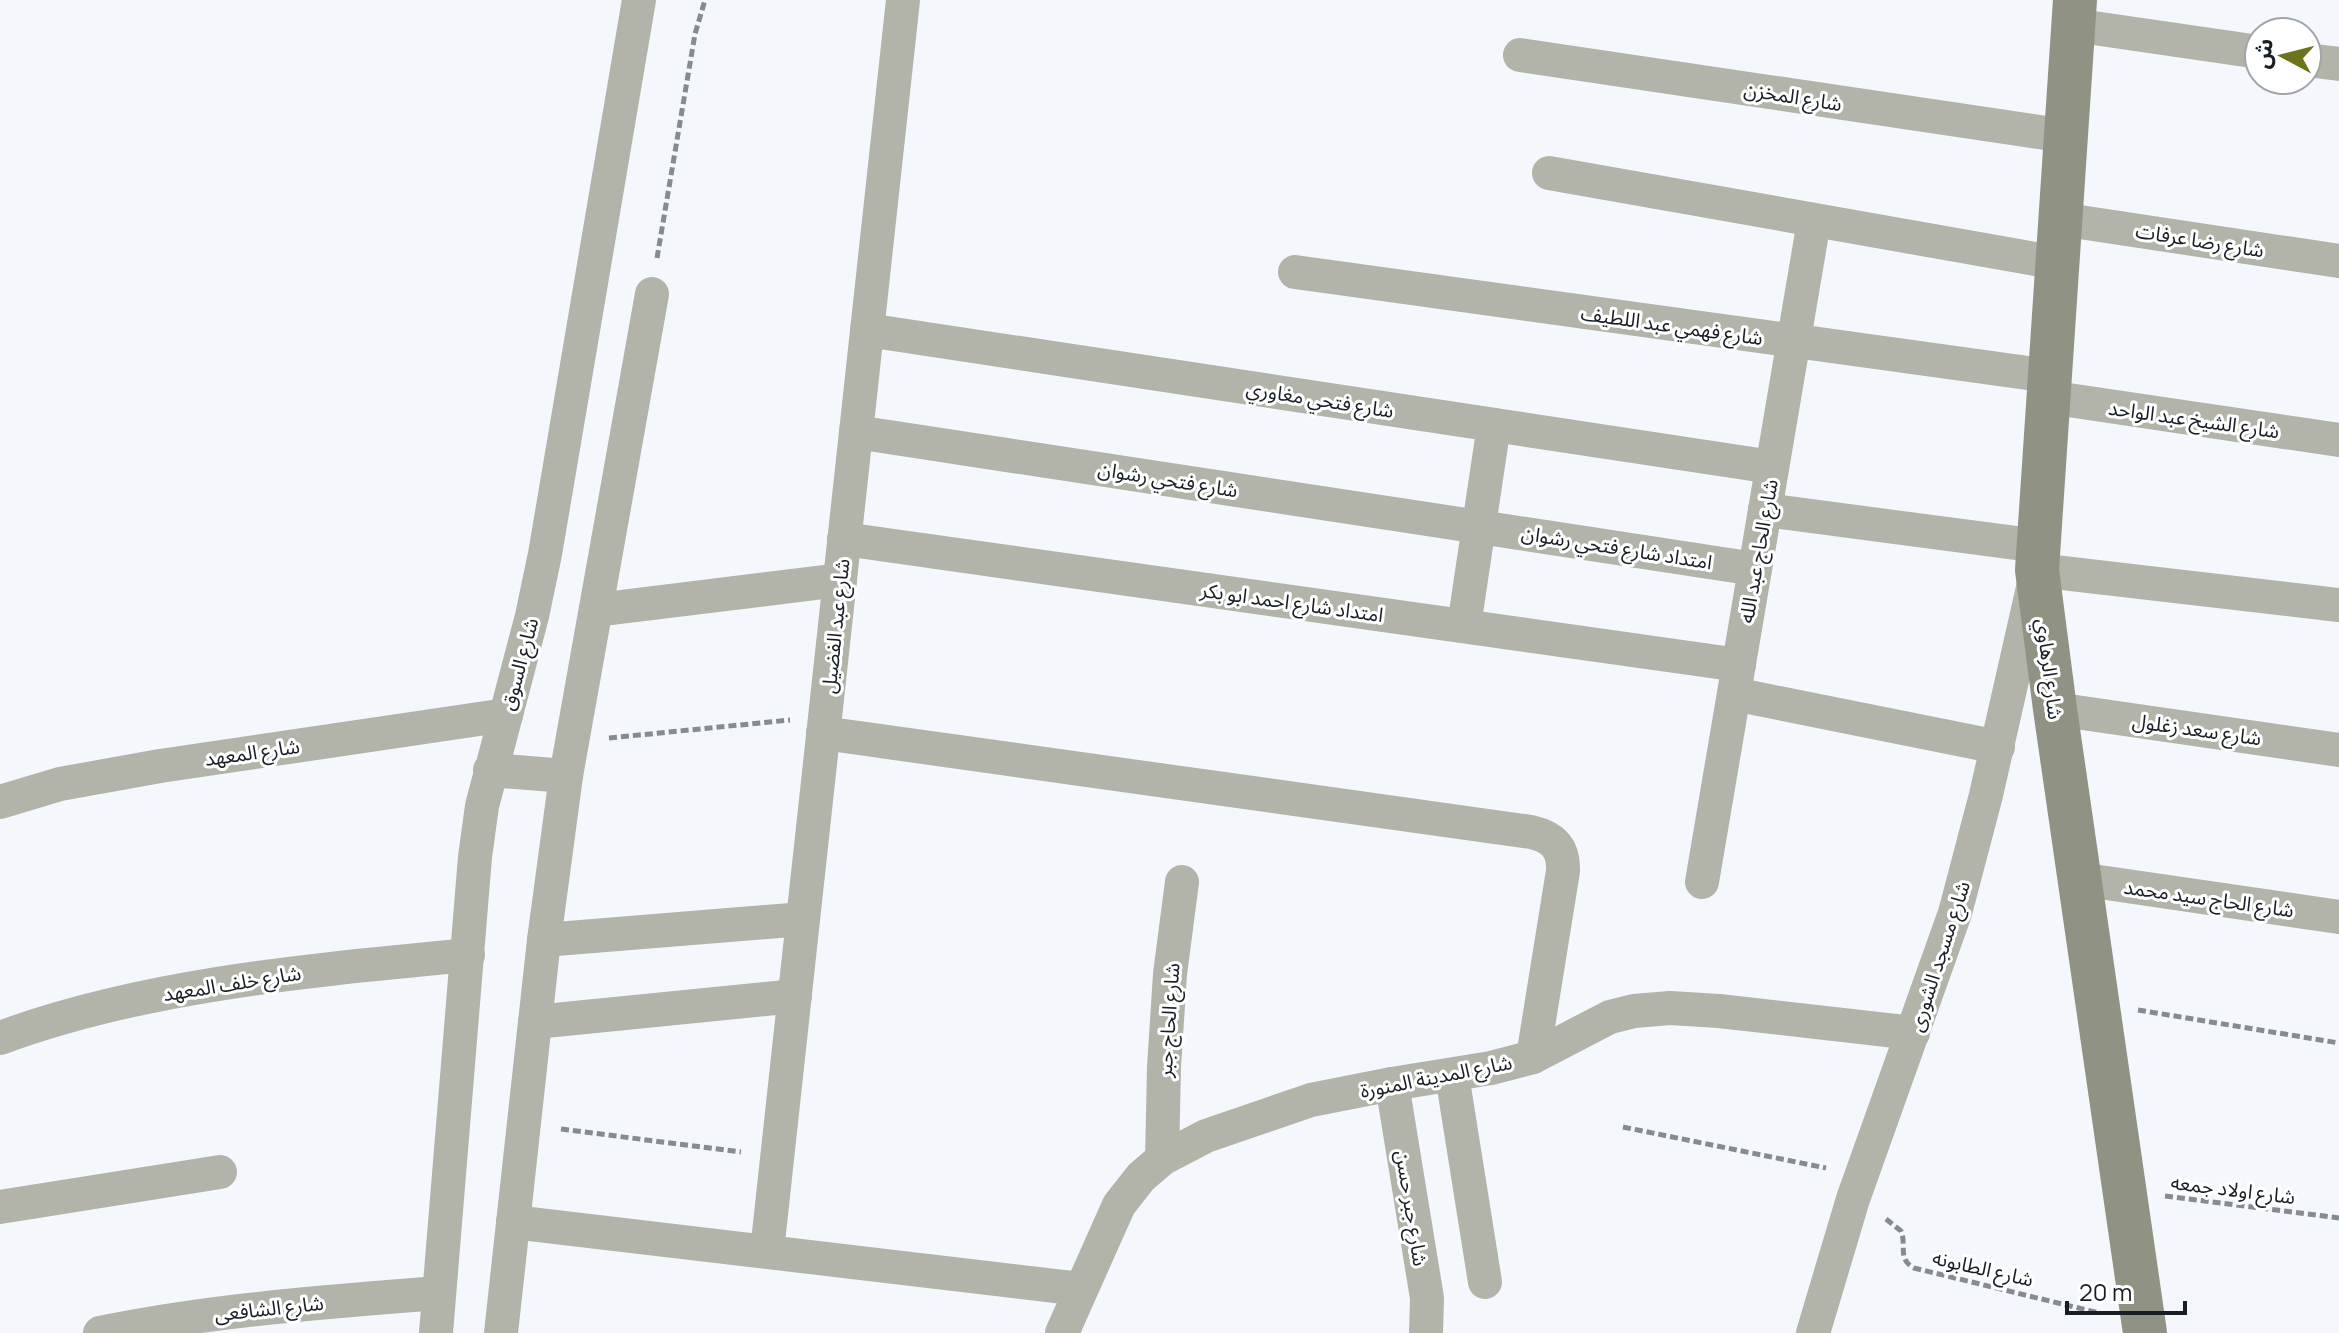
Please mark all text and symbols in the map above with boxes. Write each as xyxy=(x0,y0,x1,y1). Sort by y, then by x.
north arrow xyxy=(2243,16,2323,96)
text: ش xyxy=(2246,37,2280,70)
street label: شارع المخزن xyxy=(1742,75,1844,119)
street label: شارع رضا عرفات xyxy=(2134,217,2266,265)
street label: شارع فهمي عبد اللطيف xyxy=(1579,299,1765,354)
street label: شارع فتحي مغاوري xyxy=(1244,374,1396,427)
street label: شارع الشيخ عبد الواحد xyxy=(2106,394,2281,446)
street label: شارع فتحي رشوان xyxy=(1096,455,1240,506)
street label: شارع الحاج عبد الله xyxy=(1732,477,1786,625)
street label: امتداد شارع فتحي رشوان xyxy=(1519,519,1714,578)
street label: شارع عبد الفضيل xyxy=(814,557,857,695)
street label: امتداد شارع احمد ابو بكر xyxy=(1198,576,1385,630)
street label: شارع السوق xyxy=(494,615,546,714)
street label: شارع الرهاوي xyxy=(2028,617,2070,721)
street label: شارع سعد زغلول xyxy=(2130,707,2263,753)
street label: شارع المعهد xyxy=(203,732,302,774)
street label: شارع الحاج سيد محمد xyxy=(2122,873,2296,925)
street label: شارع مسجد الشورى xyxy=(1902,877,1978,1035)
street label: شارع خلف المعهد xyxy=(161,959,303,1009)
street label: شارع الحاج جبر xyxy=(1150,962,1187,1079)
street label: شارع المدينة المنورة xyxy=(1358,1048,1515,1106)
street label: شارع جبر حسن xyxy=(1388,1148,1434,1268)
street label: شارع اولاد جمعه xyxy=(2169,1168,2297,1212)
street label: شارع الطابونه xyxy=(1929,1243,2036,1295)
scale bar xyxy=(2067,1265,2185,1315)
text: 20 m xyxy=(2079,1275,2132,1308)
street label: شارع الشافعى xyxy=(213,1289,325,1329)

